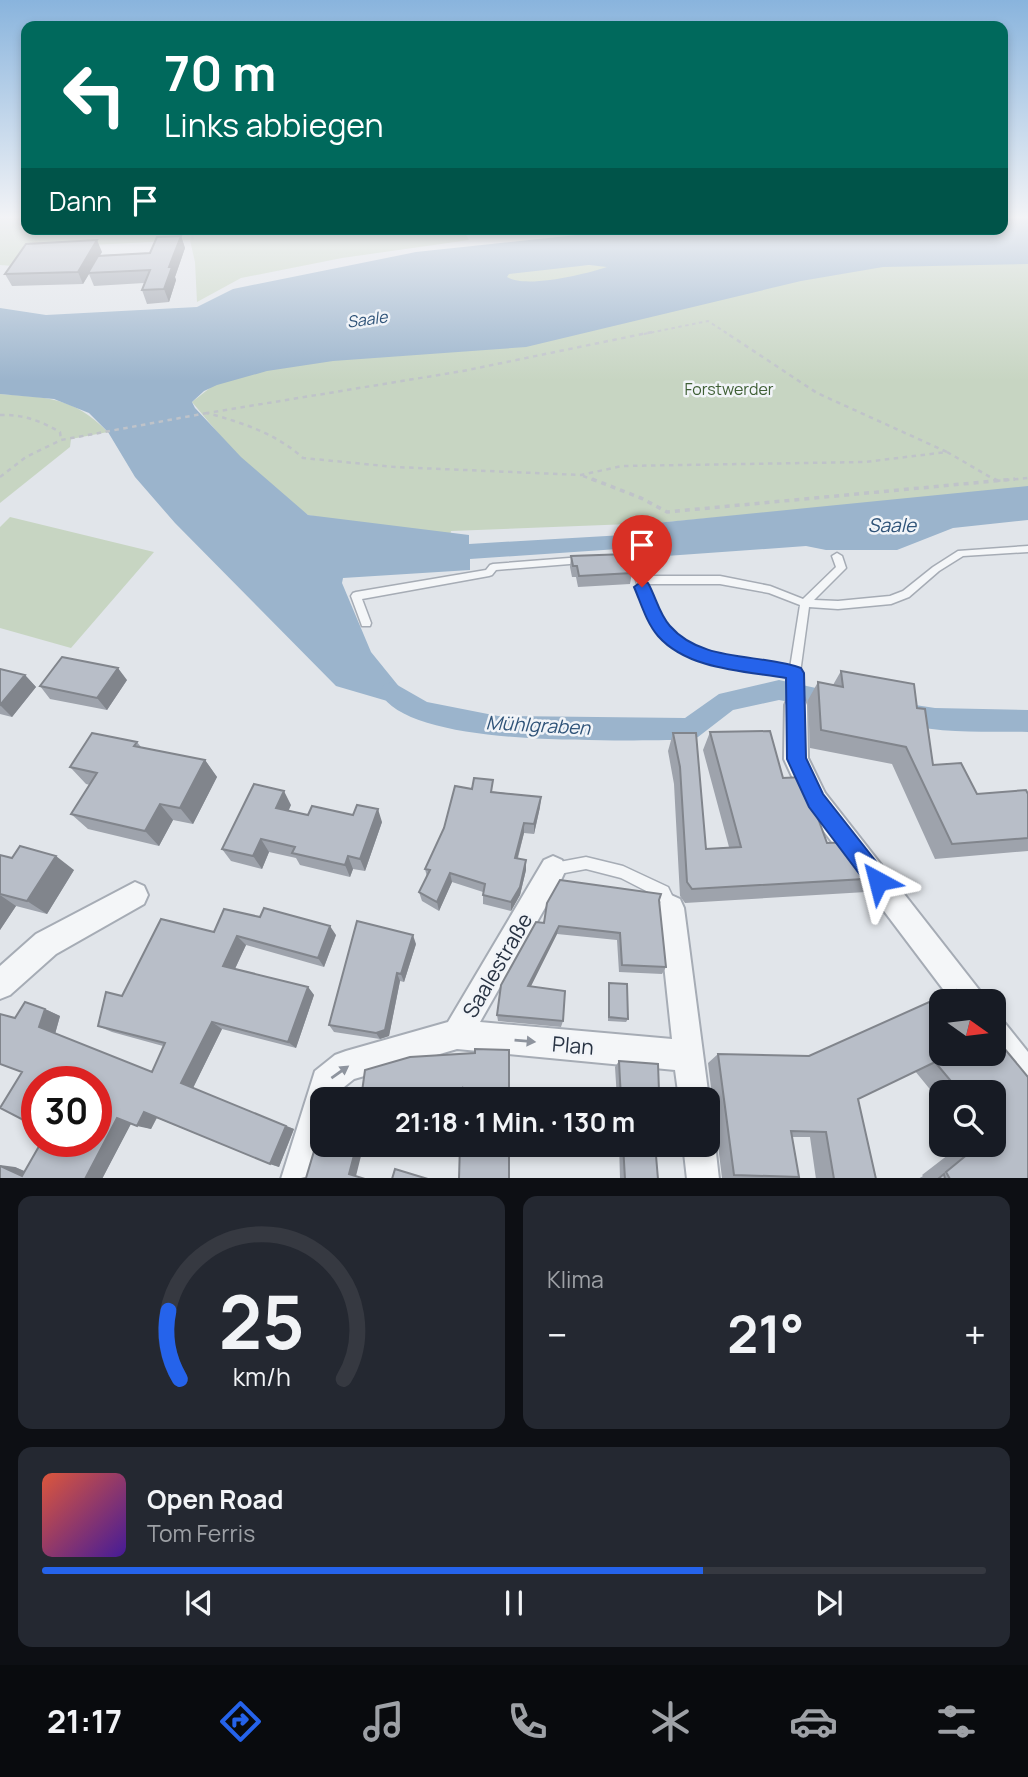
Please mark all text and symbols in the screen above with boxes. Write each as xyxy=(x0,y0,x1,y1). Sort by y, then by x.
text: 70 m xyxy=(164,39,276,106)
icon: left xyxy=(49,49,140,140)
text: Links abbiegen xyxy=(164,103,384,147)
icon: arrive xyxy=(126,182,164,220)
text: Dann xyxy=(49,183,112,219)
water label: Saale xyxy=(345,305,390,333)
park label: Forstwerder xyxy=(684,378,774,400)
water label: Saale xyxy=(868,512,918,538)
pin xyxy=(612,515,672,587)
icon: arrive xyxy=(623,526,661,564)
water label: Mühlgraben xyxy=(485,709,592,741)
position arrow xyxy=(841,844,915,918)
street label: Saalestraße xyxy=(456,908,538,1022)
north arrow xyxy=(929,989,1006,1066)
map controls xyxy=(929,989,1006,1157)
street label: Plan xyxy=(551,1029,595,1061)
one-way arrow xyxy=(514,1036,536,1047)
one-way arrow xyxy=(330,1065,349,1079)
speed limit sign: 30 xyxy=(21,1066,112,1157)
button: search xyxy=(929,1080,1006,1157)
text: 21:18 · 1 Min. · 130 m xyxy=(395,1104,635,1140)
text: Klima xyxy=(547,1263,604,1295)
text: 25 xyxy=(218,1271,305,1371)
text: 21° xyxy=(727,1298,804,1369)
text: − xyxy=(547,1308,568,1360)
text: + xyxy=(964,1308,986,1360)
text: km/h xyxy=(232,1358,291,1393)
text: Open Road xyxy=(147,1481,283,1517)
text: Tom Ferris xyxy=(147,1517,255,1549)
icon: previous xyxy=(180,1584,218,1622)
icon: pause xyxy=(495,1584,533,1622)
icon: next xyxy=(810,1584,848,1622)
icon: directions xyxy=(216,1697,265,1746)
icon: music xyxy=(359,1697,408,1746)
icon: phone xyxy=(503,1697,552,1746)
icon: climate xyxy=(646,1697,695,1746)
icon: car xyxy=(789,1697,838,1746)
icon: filters xyxy=(932,1697,981,1746)
text: 21:17 xyxy=(47,1699,122,1743)

